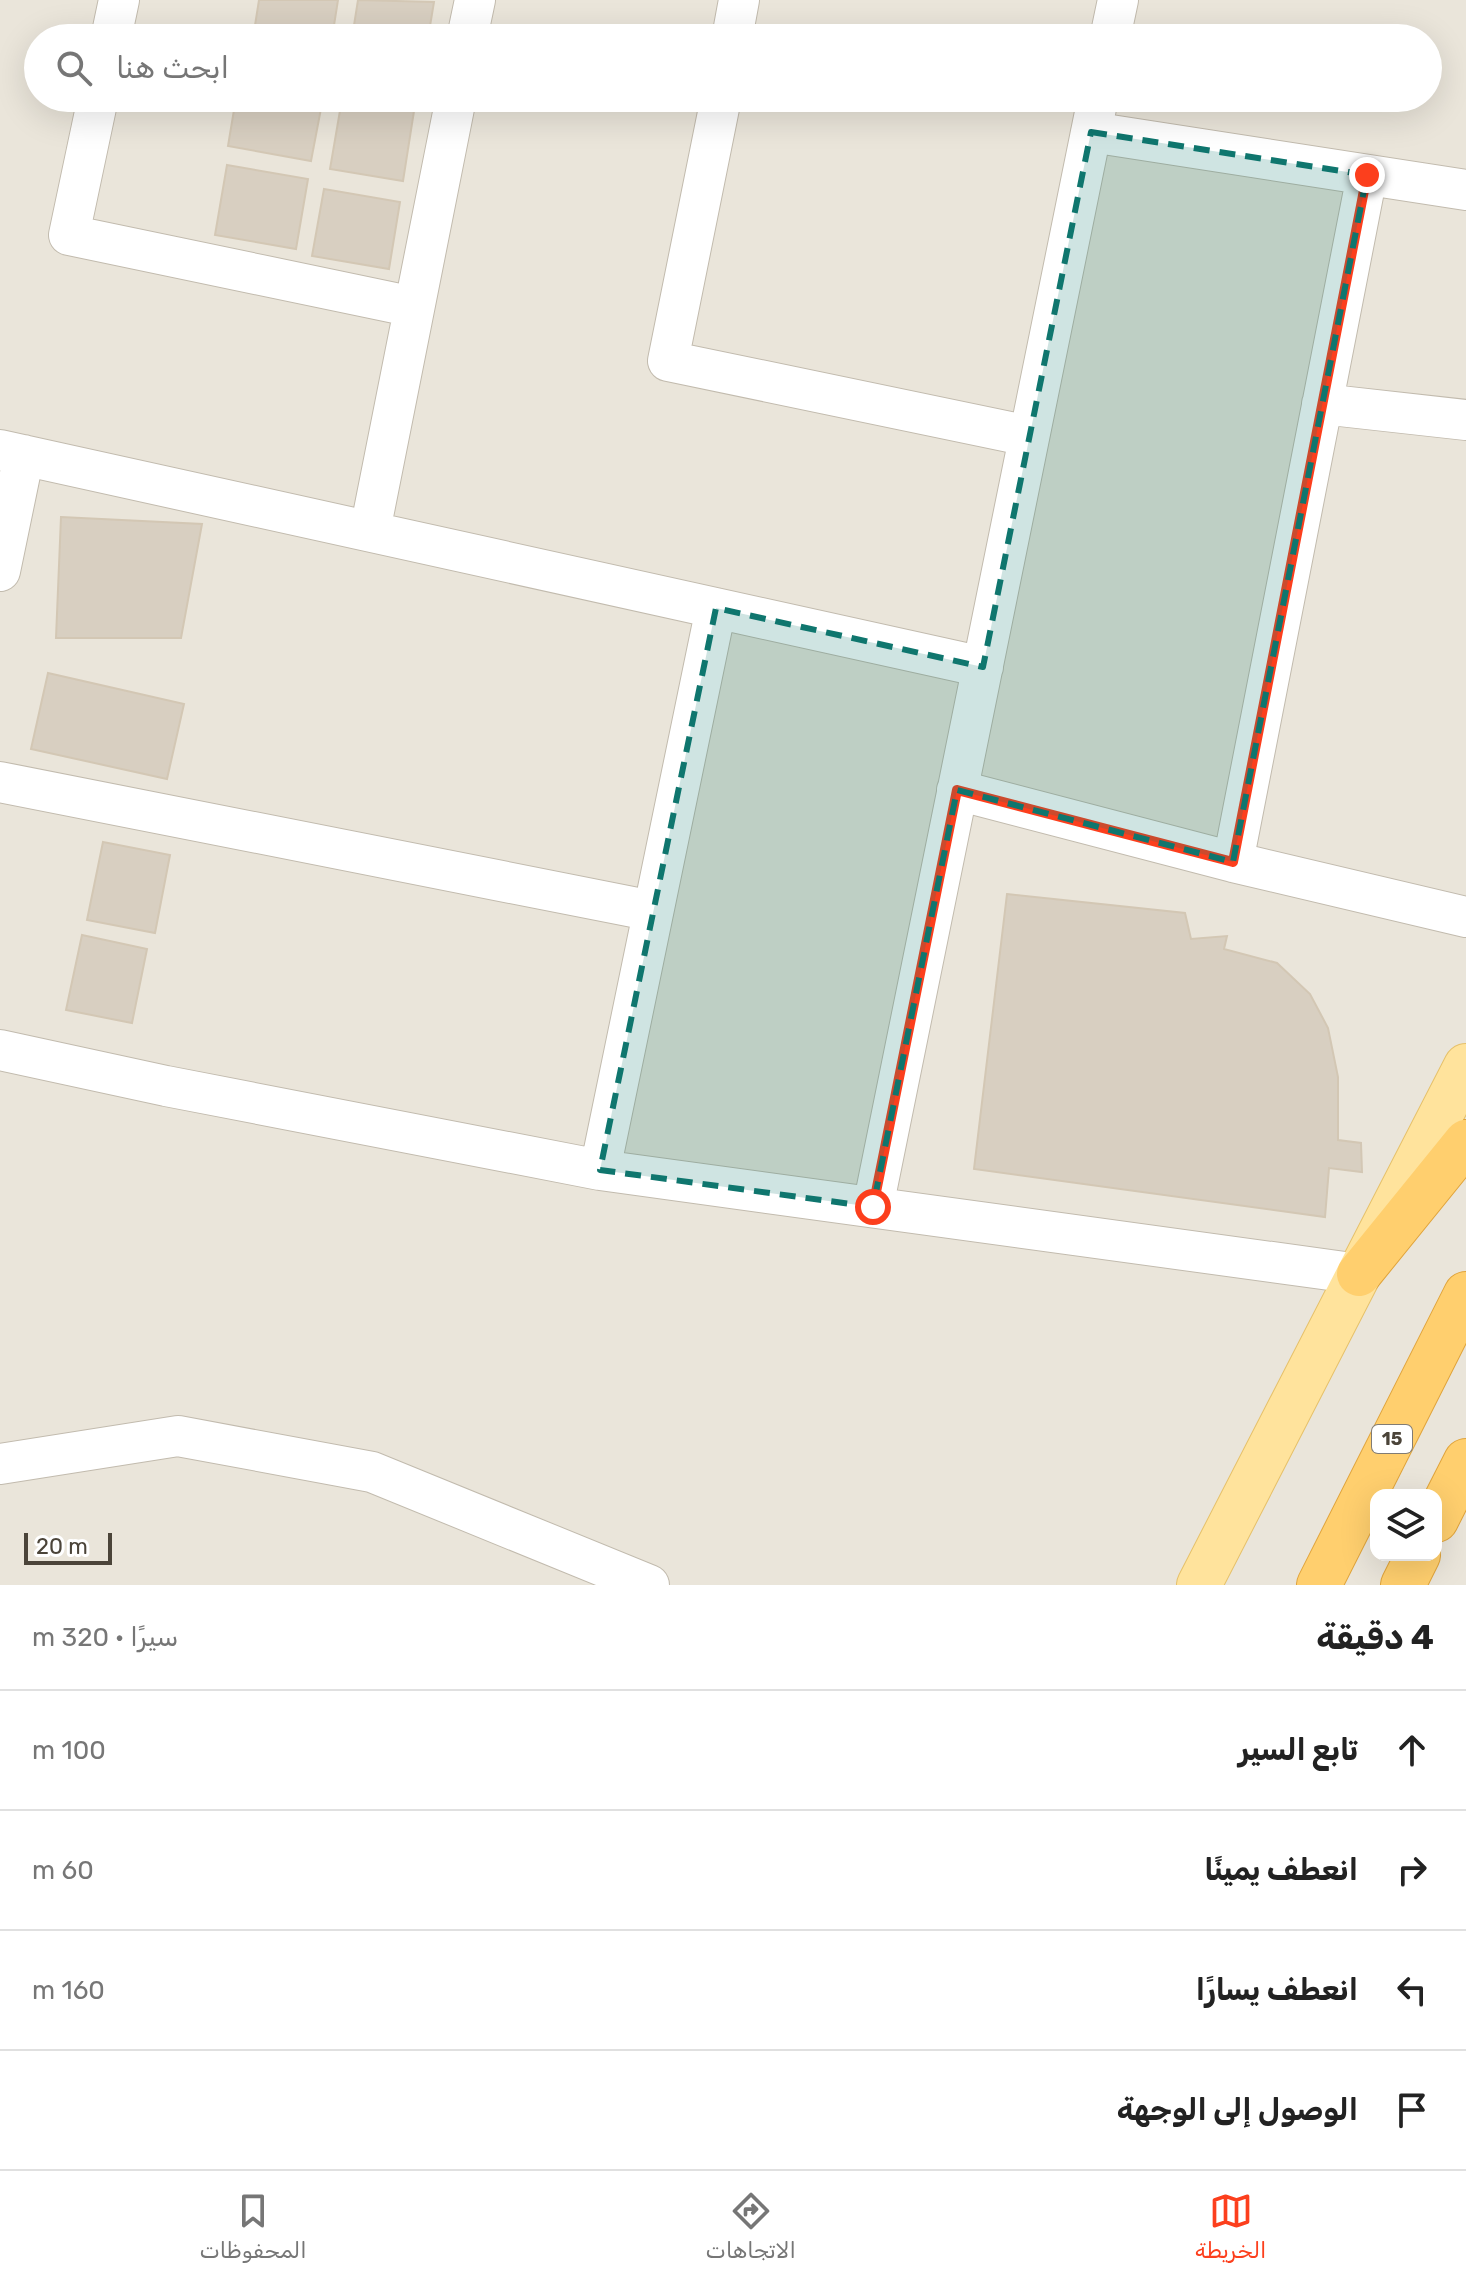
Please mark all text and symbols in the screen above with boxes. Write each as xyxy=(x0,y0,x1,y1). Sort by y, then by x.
search box xyxy=(24,24,1442,112)
icon: search xyxy=(52,46,96,90)
text: ابحث هنا xyxy=(116,50,229,86)
route end xyxy=(1349,157,1385,193)
route start xyxy=(855,1189,891,1225)
road number: 15 xyxy=(1372,1425,1412,1453)
map controls xyxy=(1370,1489,1442,1561)
button: layers xyxy=(1370,1489,1442,1561)
scale bar xyxy=(24,1529,112,1565)
text: 20 m xyxy=(36,1533,88,1560)
text: 4 دقيقة xyxy=(1316,1617,1434,1658)
text: سيرًا · 320 m xyxy=(32,1622,178,1653)
icon: ahead xyxy=(1390,1728,1434,1772)
text: تابع السير xyxy=(1238,1732,1358,1768)
text: 100 m xyxy=(32,1735,106,1766)
icon: right xyxy=(1390,1848,1434,1892)
text: انعطف يمينًا xyxy=(1204,1852,1358,1888)
text: 60 m xyxy=(32,1855,94,1886)
icon: left xyxy=(1390,1968,1434,2012)
text: انعطف يسارًا xyxy=(1196,1972,1358,2008)
text: 160 m xyxy=(32,1975,105,2006)
icon: arrive xyxy=(1390,2088,1434,2132)
text: الوصول إلى الوجهة xyxy=(1117,2092,1358,2128)
tab: المحفوظات xyxy=(200,2189,307,2264)
tab: الاتجاهات xyxy=(706,2189,796,2264)
tab: الخريطة xyxy=(1195,2189,1266,2264)

